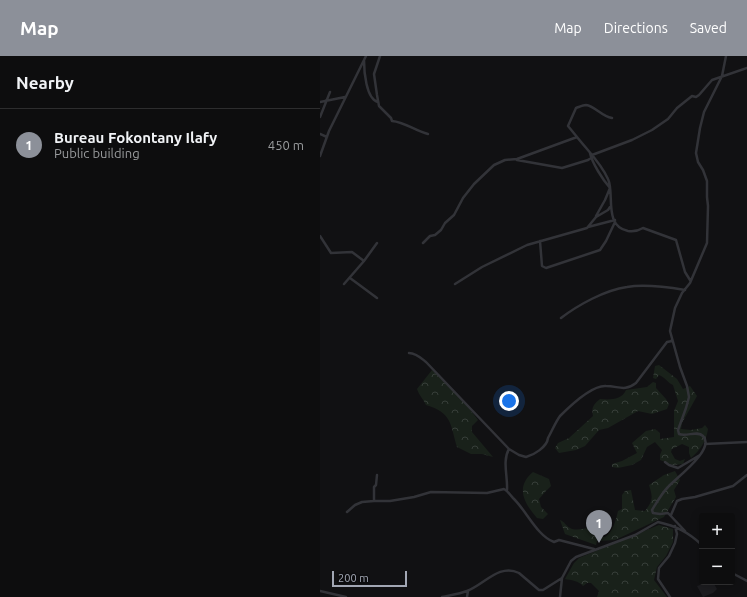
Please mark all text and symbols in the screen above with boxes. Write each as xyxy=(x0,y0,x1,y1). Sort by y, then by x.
text: Map xyxy=(20,17,59,39)
text: Map xyxy=(554,20,582,36)
text: Directions xyxy=(604,20,668,36)
text: Saved xyxy=(690,20,727,36)
text: Nearby xyxy=(16,73,74,92)
text: Bureau Fokontany Ilafy xyxy=(54,129,217,146)
text: 1 xyxy=(25,138,33,152)
text: 450 m xyxy=(268,138,304,152)
text: Public building xyxy=(54,146,140,160)
your location xyxy=(499,391,519,411)
pin: 1 xyxy=(586,510,612,543)
map controls xyxy=(699,513,735,585)
button: + xyxy=(699,513,735,549)
button: − xyxy=(699,549,735,585)
scale bar xyxy=(332,569,407,588)
text: 200 m xyxy=(338,572,369,584)

